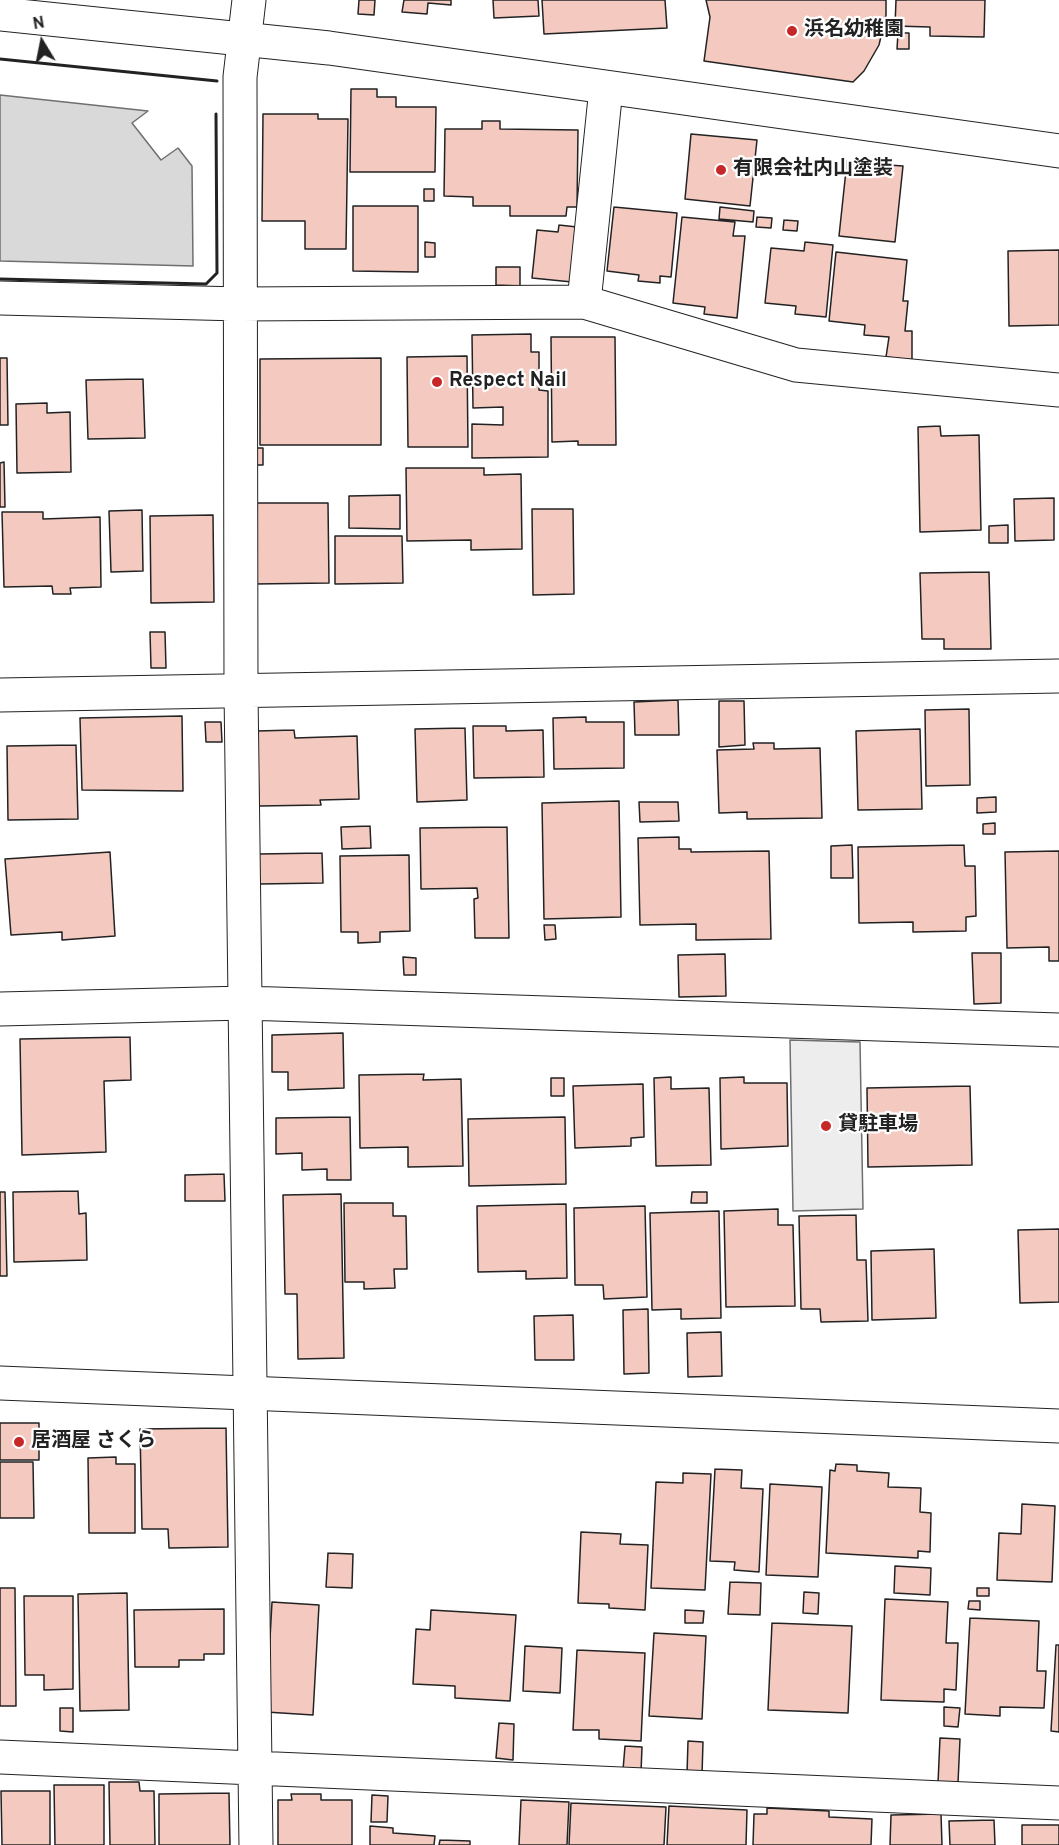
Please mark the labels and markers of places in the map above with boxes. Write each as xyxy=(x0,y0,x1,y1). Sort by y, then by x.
place label: 浜名幼稚園 xyxy=(804,19,904,43)
marker: 浜名幼稚園 xyxy=(785,24,799,38)
place label: 有限会社内山塗装 xyxy=(733,158,893,182)
marker: 有限会社内山塗装 xyxy=(714,163,728,177)
place label: Respect Nail xyxy=(449,370,567,394)
marker: Respect Nail xyxy=(430,375,444,389)
place label: 貸駐車場 xyxy=(838,1114,918,1138)
marker: 貸駐車場 xyxy=(819,1119,833,1133)
place label: 居酒屋 さくら xyxy=(31,1430,156,1454)
marker: 居酒屋 さくら xyxy=(12,1435,26,1449)

